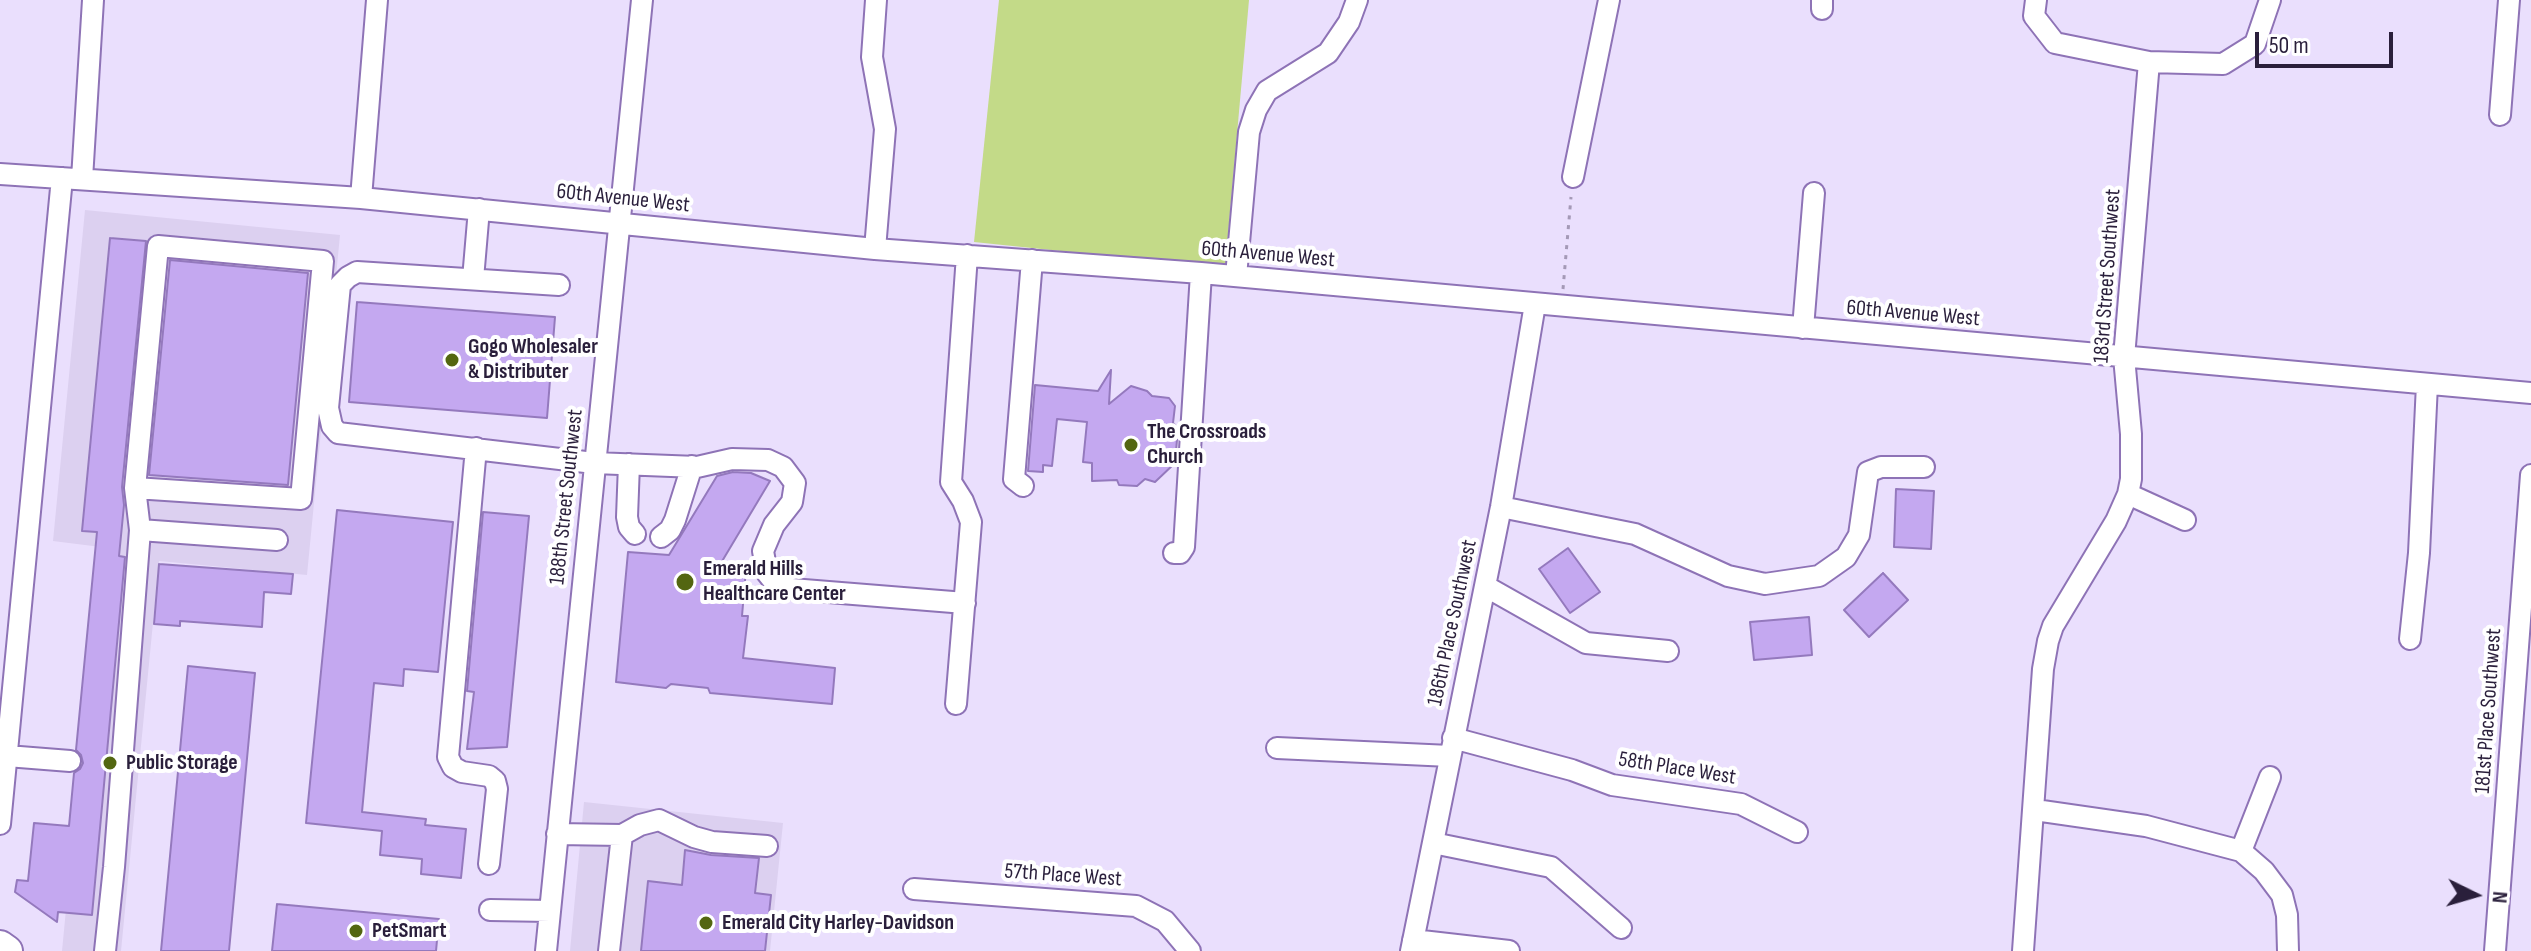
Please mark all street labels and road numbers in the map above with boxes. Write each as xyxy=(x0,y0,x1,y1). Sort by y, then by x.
street label: 60th Avenue West xyxy=(555,179,691,219)
street label: 183rd Street Southwest xyxy=(2089,188,2127,364)
street label: 60th Avenue West xyxy=(1200,236,1336,274)
street label: 60th Avenue West xyxy=(1845,295,1981,333)
street label: 188th Street Southwest xyxy=(545,408,589,586)
street label: 186th Place Southwest xyxy=(1423,538,1483,708)
street label: 181st Place Southwest xyxy=(2470,627,2508,795)
street label: 58th Place West xyxy=(1616,747,1738,791)
street label: 57th Place West xyxy=(1003,859,1123,893)

